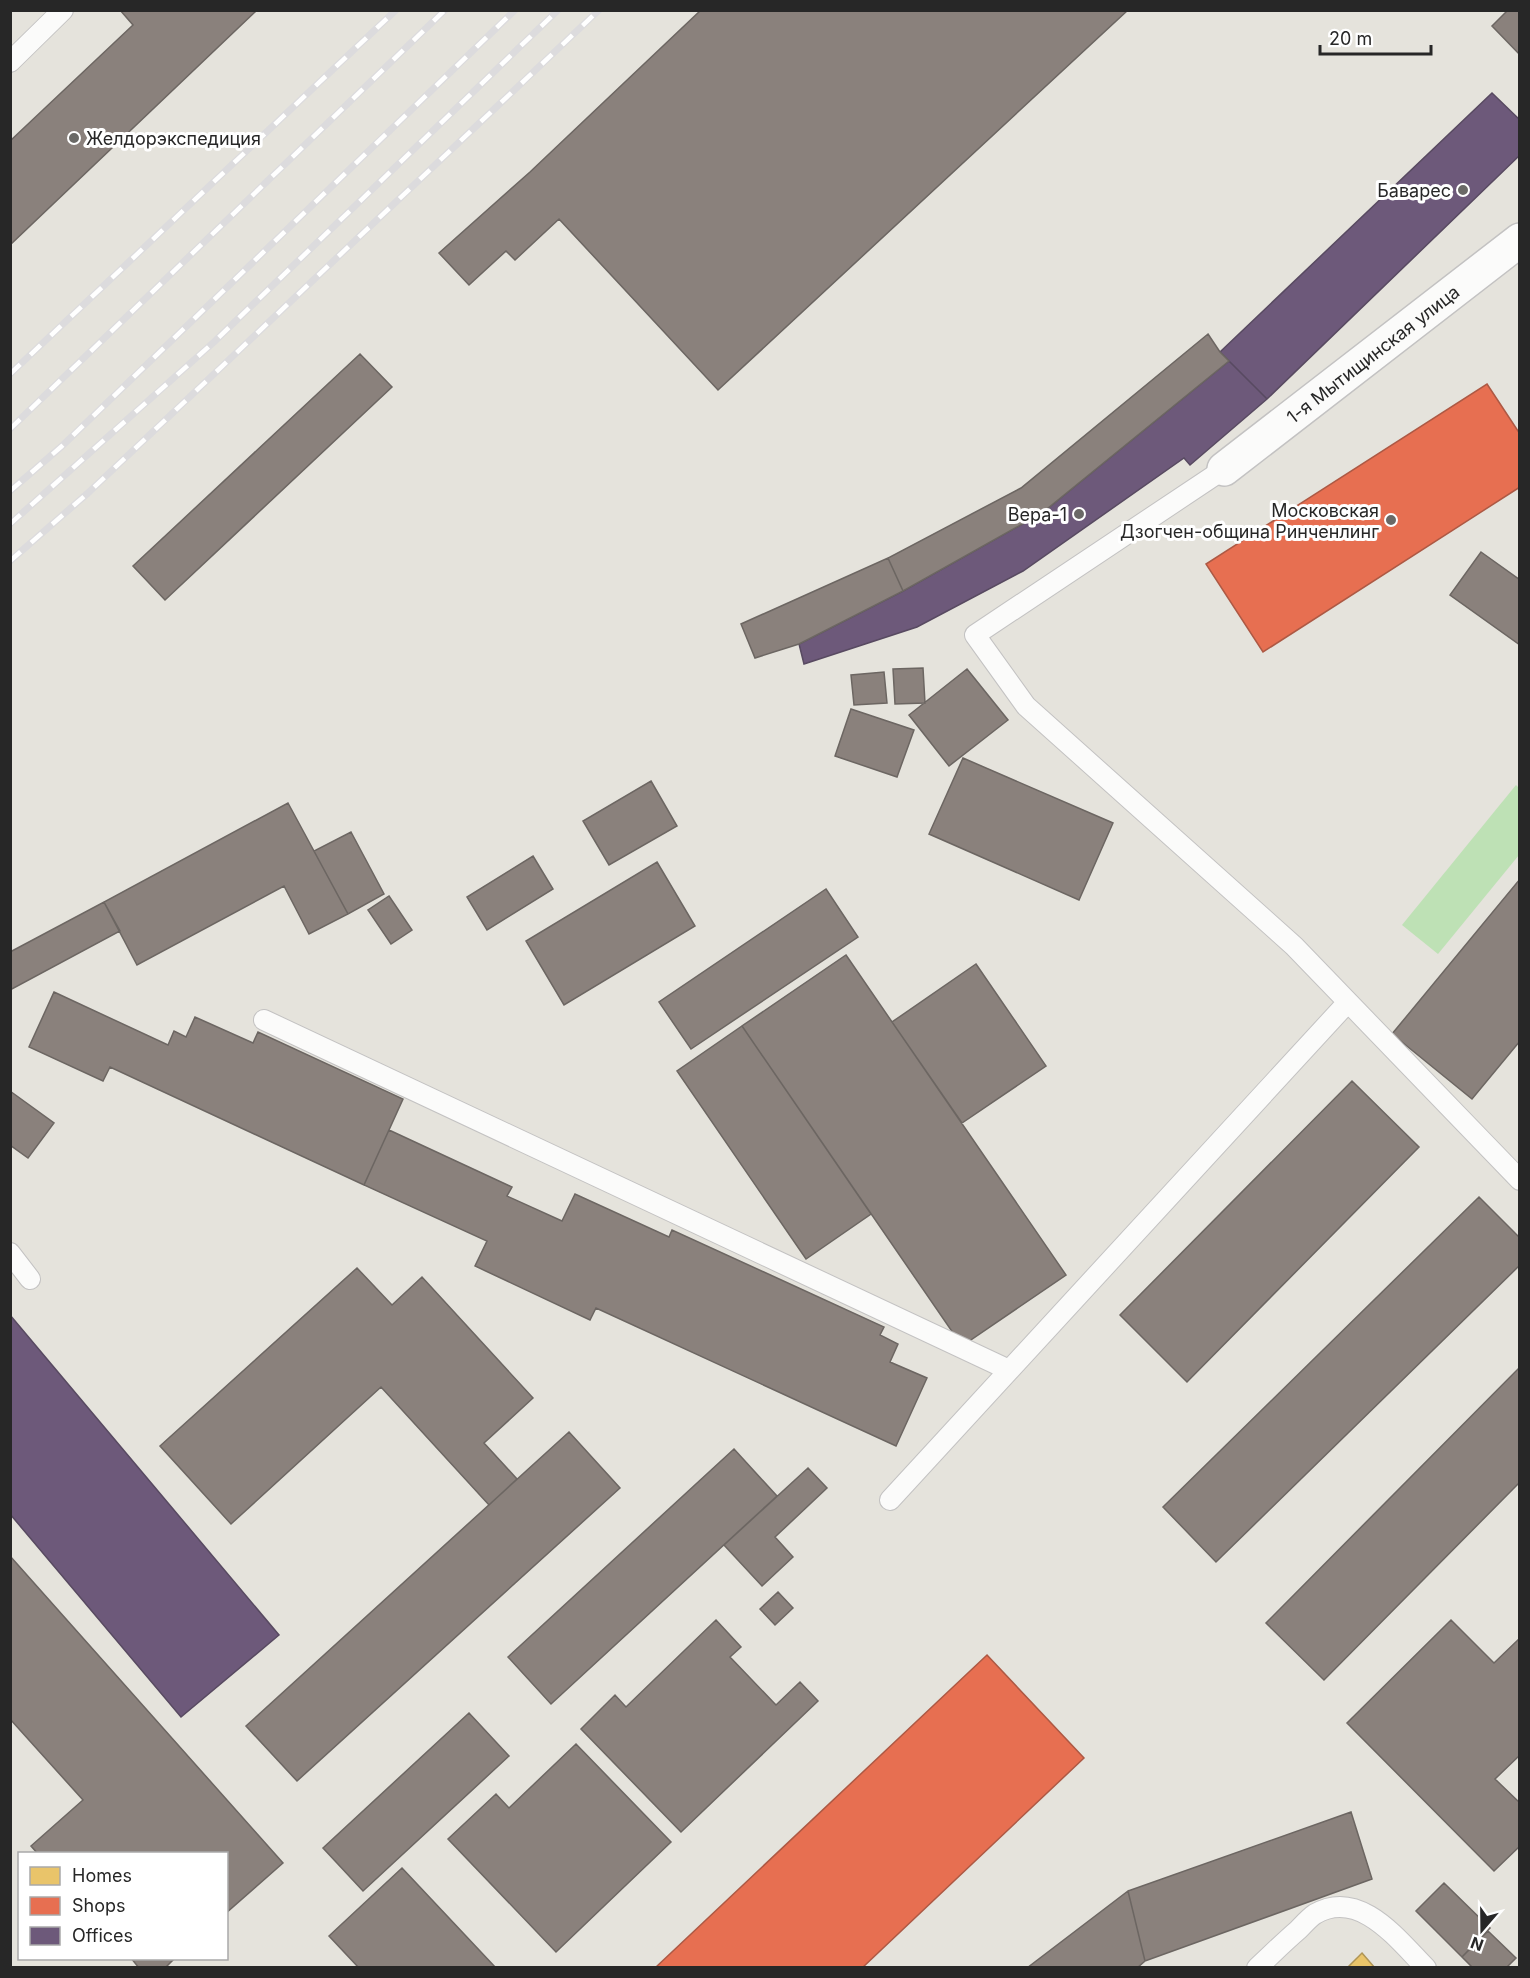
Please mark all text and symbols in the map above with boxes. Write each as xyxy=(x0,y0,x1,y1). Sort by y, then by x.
scale bar xyxy=(1320,18,1431,56)
text: 20 m xyxy=(1329,28,1372,49)
place label: Желдорэкспедиция xyxy=(86,128,261,149)
marker: Желдорэкспедиция xyxy=(67,131,81,145)
place label: Баварес xyxy=(1377,180,1451,201)
marker: Баварес xyxy=(1456,183,1470,197)
street label: 1-я Мытищинская улица xyxy=(1282,281,1463,427)
place label: Московская Дзогчен-община Ринченлинг xyxy=(1120,500,1379,542)
place label: Вера-1 xyxy=(1008,504,1067,525)
marker: Вера-1 xyxy=(1072,507,1086,521)
marker: Московская Дзогчен-община Ринченлинг xyxy=(1384,513,1398,527)
legend xyxy=(18,1852,228,1960)
text: Homes xyxy=(72,1865,132,1886)
text: Shops xyxy=(72,1895,126,1916)
north arrow xyxy=(1452,1900,1512,1960)
text: Offices xyxy=(72,1925,133,1946)
text: N xyxy=(1468,1933,1486,1956)

